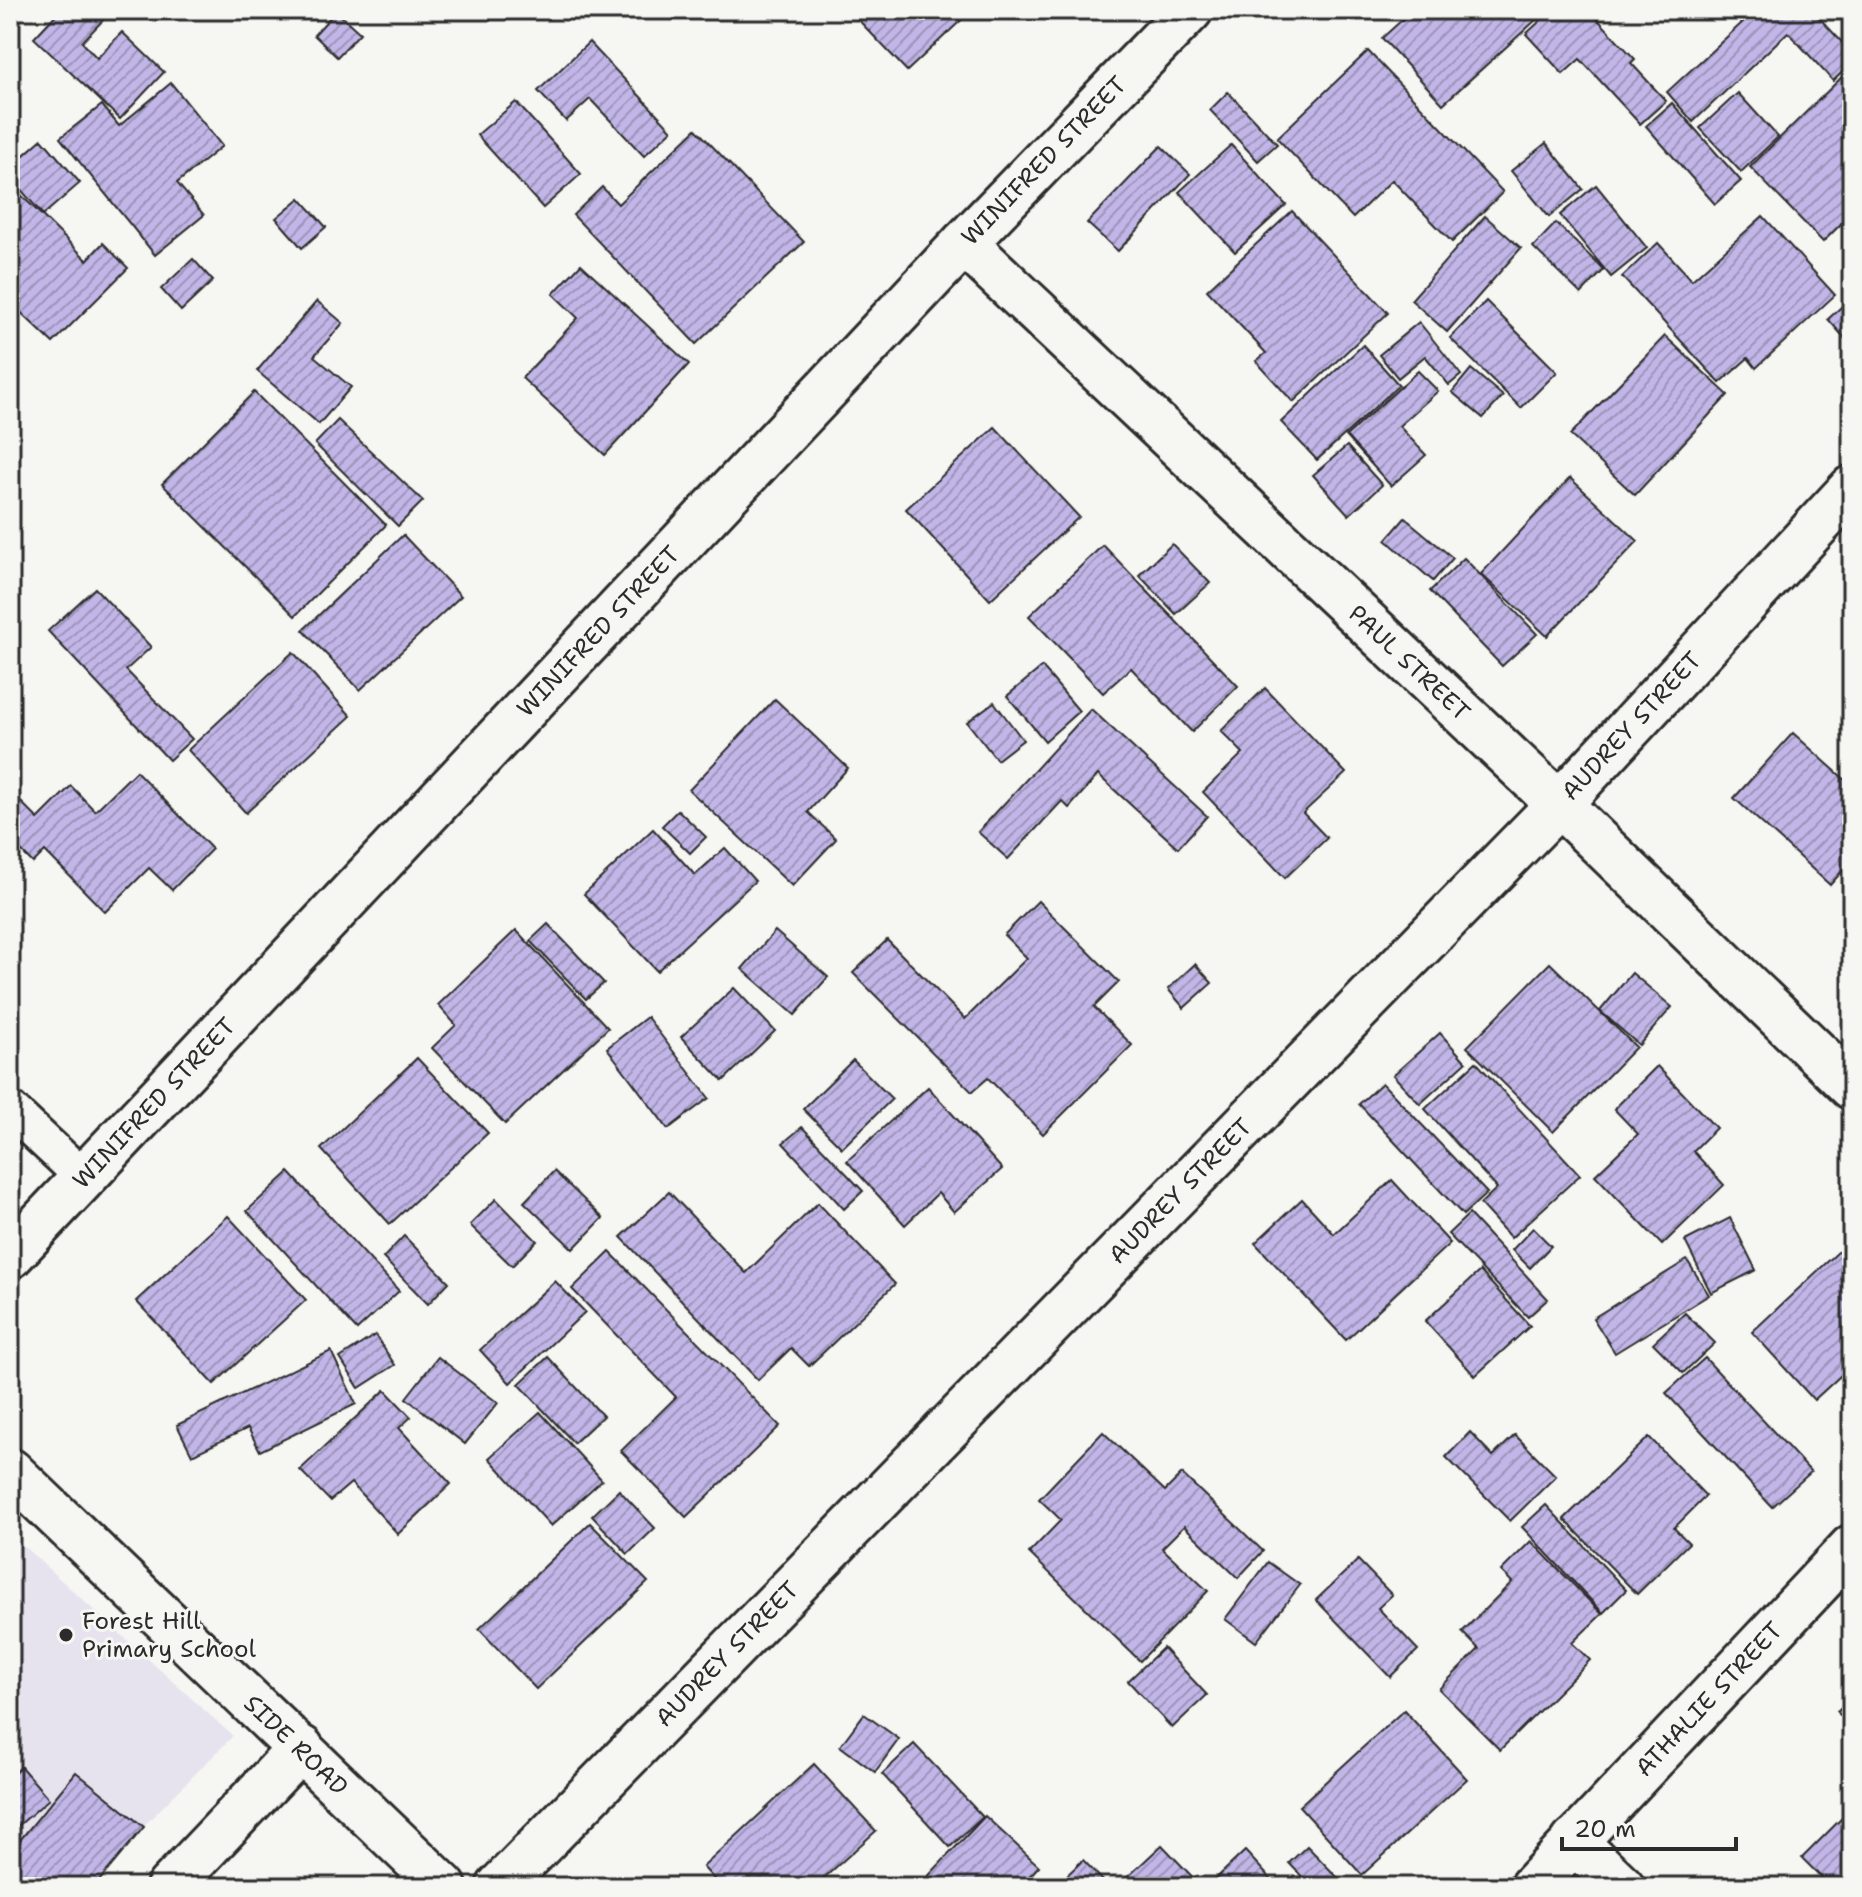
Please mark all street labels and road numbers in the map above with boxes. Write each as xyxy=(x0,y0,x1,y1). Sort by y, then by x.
street label: WINIFRED STREET xyxy=(954,69,1133,252)
street label: WINIFRED STREET xyxy=(510,539,687,724)
street label: PAUL STREET xyxy=(1342,598,1477,728)
street label: AUDREY STREET xyxy=(1554,644,1709,807)
street label: WINIFRED STREET xyxy=(66,1010,243,1196)
street label: AUDREY STREET xyxy=(1102,1111,1259,1271)
street label: AUDREY STREET xyxy=(648,1574,806,1734)
street label: ATHALIE STREET xyxy=(1628,1615,1790,1783)
street label: SIDE ROAD xyxy=(237,1688,355,1802)

